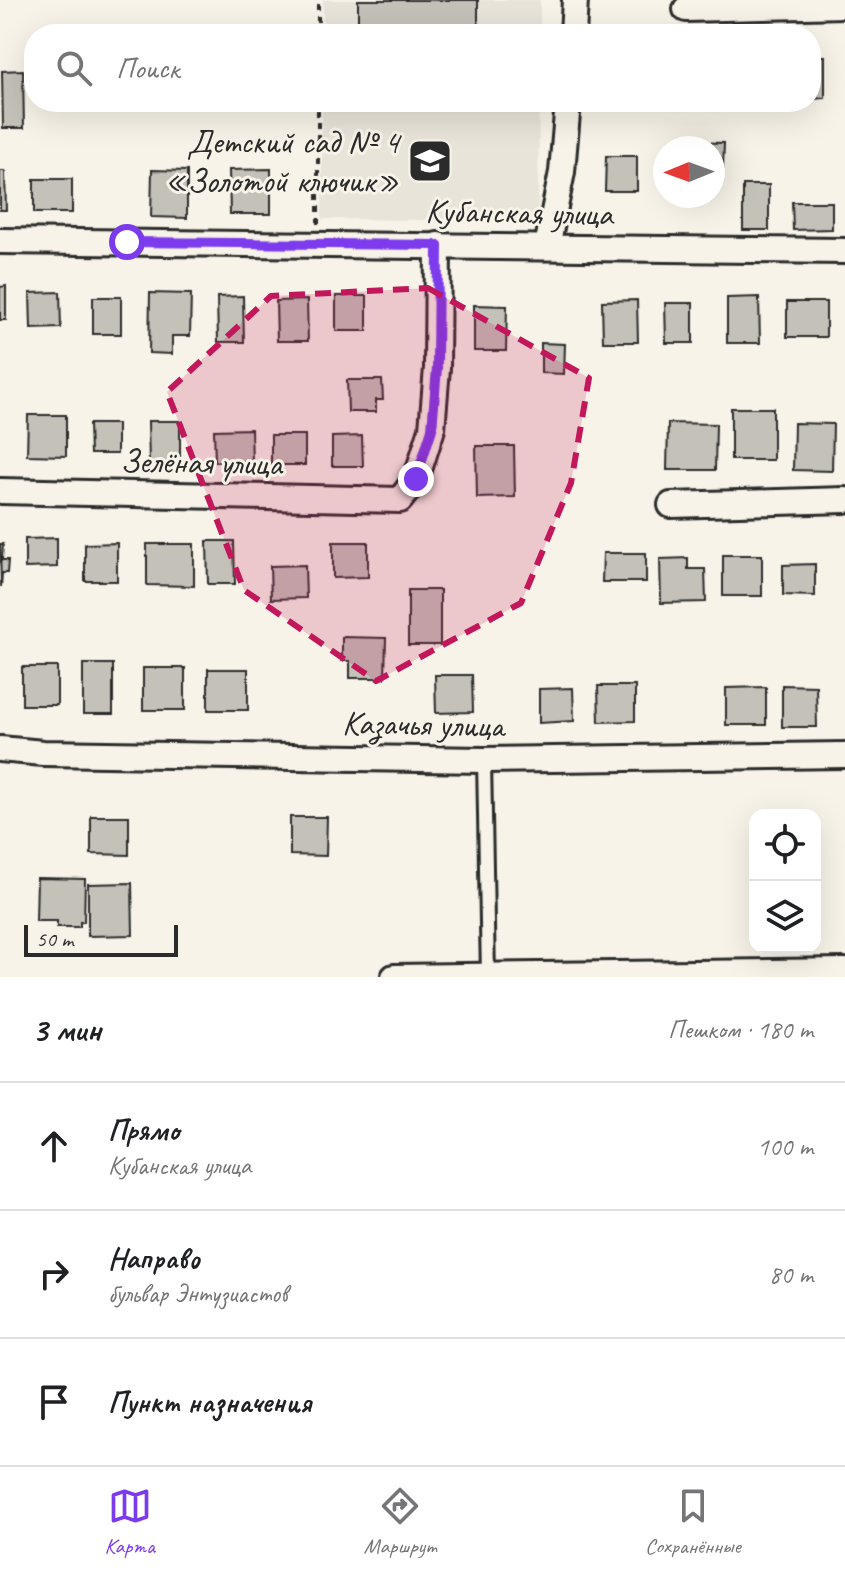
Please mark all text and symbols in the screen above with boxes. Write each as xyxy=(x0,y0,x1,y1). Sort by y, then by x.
search box xyxy=(24,24,821,112)
icon: search xyxy=(52,46,96,90)
text: Поиск xyxy=(116,49,179,87)
place label: Детский сад № 4 «Золотой ключик» xyxy=(165,120,403,202)
north arrow xyxy=(653,136,725,208)
school or university icon: Детский сад № 4 «Золотой ключик» xyxy=(406,137,454,185)
street label: Кубанская улица xyxy=(425,189,615,235)
route start xyxy=(109,224,145,260)
street label: Зелёная улица xyxy=(120,439,284,485)
route end xyxy=(398,461,434,497)
street label: Казачья улица xyxy=(342,701,507,747)
map controls xyxy=(749,809,821,953)
button: locate xyxy=(749,809,821,881)
button: layers xyxy=(749,881,821,953)
scale bar xyxy=(24,921,178,957)
text: 50 m xyxy=(36,925,73,953)
text: 3 мин xyxy=(32,1008,101,1051)
text: Пешком · 180 m xyxy=(668,1013,813,1046)
text: Прямо xyxy=(108,1111,179,1149)
icon: ahead xyxy=(32,1124,76,1168)
text: 100 m xyxy=(757,1130,813,1163)
text: Кубанская улица xyxy=(108,1149,251,1182)
text: Направо xyxy=(108,1239,200,1277)
icon: right xyxy=(32,1252,76,1296)
text: 80 m xyxy=(769,1258,813,1291)
text: бульвар Энтузиастов xyxy=(108,1277,287,1310)
icon: arrive xyxy=(32,1380,76,1424)
text: Пункт назначения xyxy=(108,1383,311,1421)
tab: Карта xyxy=(104,1484,155,1560)
tab: Маршрут xyxy=(364,1484,436,1560)
tab: Сохранённые xyxy=(645,1484,741,1560)

